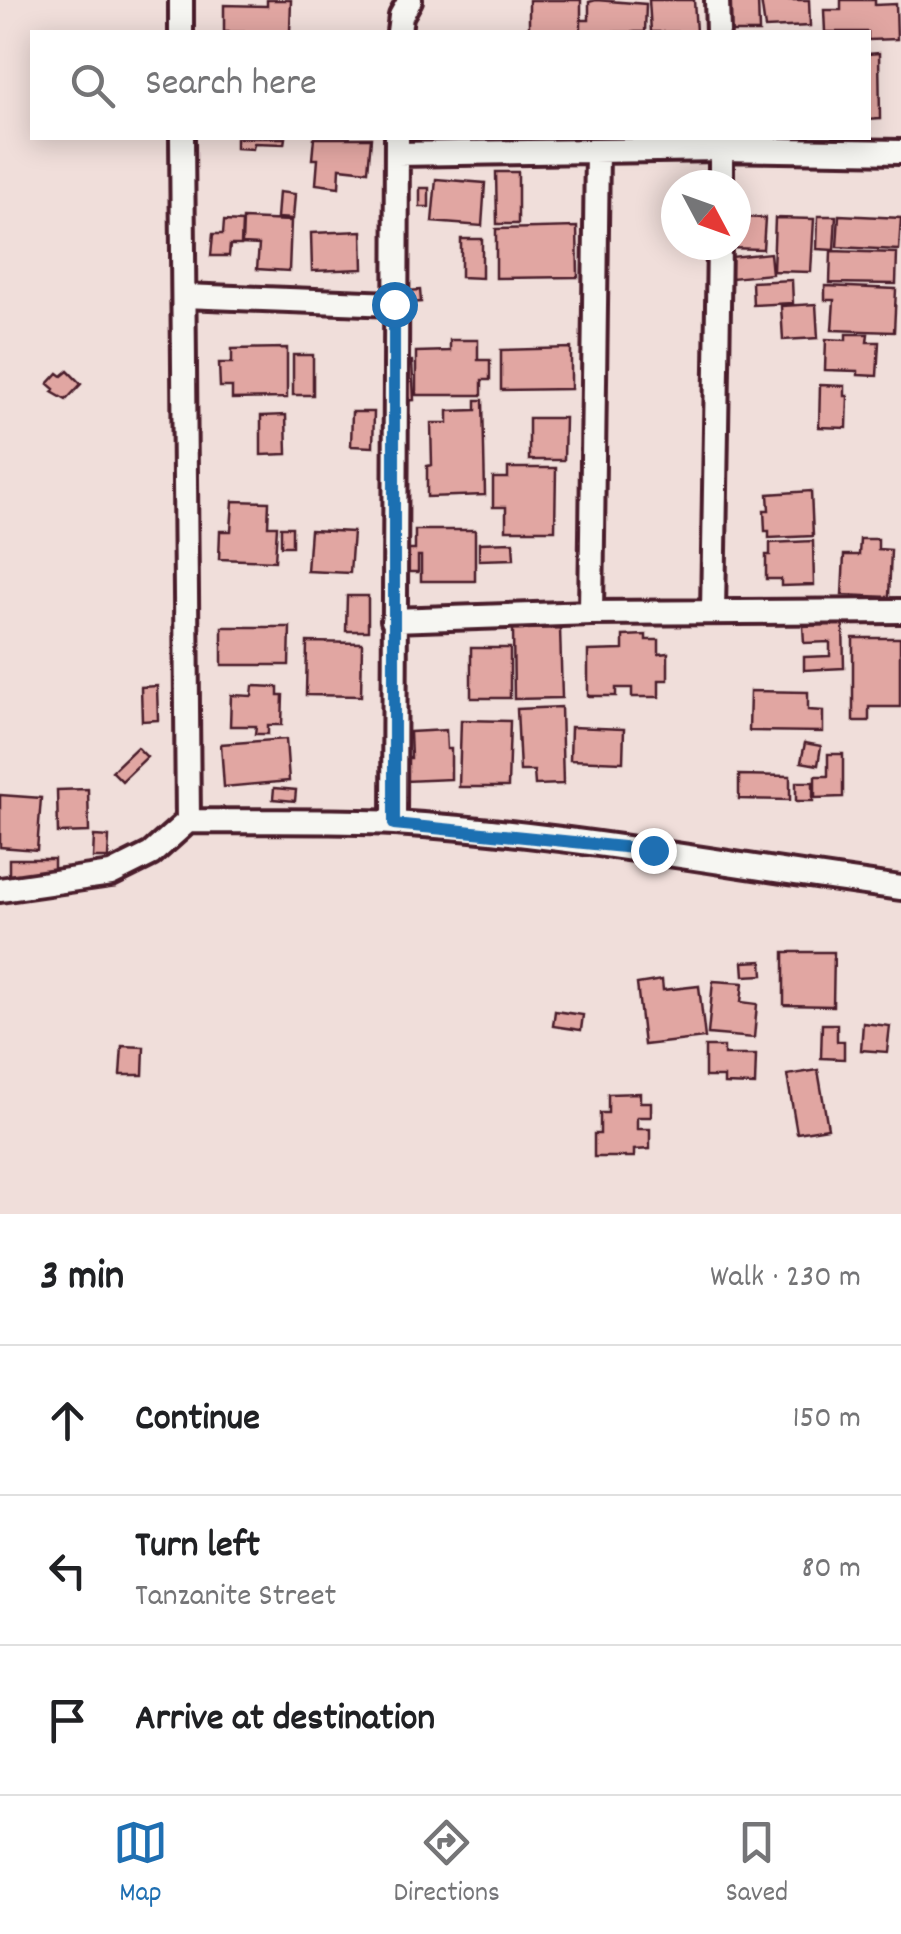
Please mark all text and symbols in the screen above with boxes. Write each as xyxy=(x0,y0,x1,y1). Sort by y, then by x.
search box xyxy=(30,30,871,140)
icon: search xyxy=(65,58,120,113)
text: Search here xyxy=(145,58,317,113)
north arrow xyxy=(661,170,751,260)
route start xyxy=(372,282,418,328)
route end xyxy=(631,828,677,874)
text: 3 min xyxy=(40,1249,124,1309)
text: Walk · 230 m xyxy=(710,1256,861,1302)
icon: ahead xyxy=(40,1393,95,1448)
text: Continue xyxy=(135,1393,260,1448)
text: 150 m xyxy=(792,1397,861,1443)
text: Turn left xyxy=(135,1520,260,1575)
icon: left xyxy=(40,1543,95,1598)
text: 80 m xyxy=(801,1547,861,1593)
text: Tanzanite Street xyxy=(135,1575,336,1621)
icon: arrive xyxy=(40,1693,95,1748)
text: Arrive at destination xyxy=(135,1693,435,1748)
tab: Map xyxy=(113,1815,168,1915)
tab: Directions xyxy=(394,1815,500,1915)
tab: Saved xyxy=(726,1815,788,1915)

